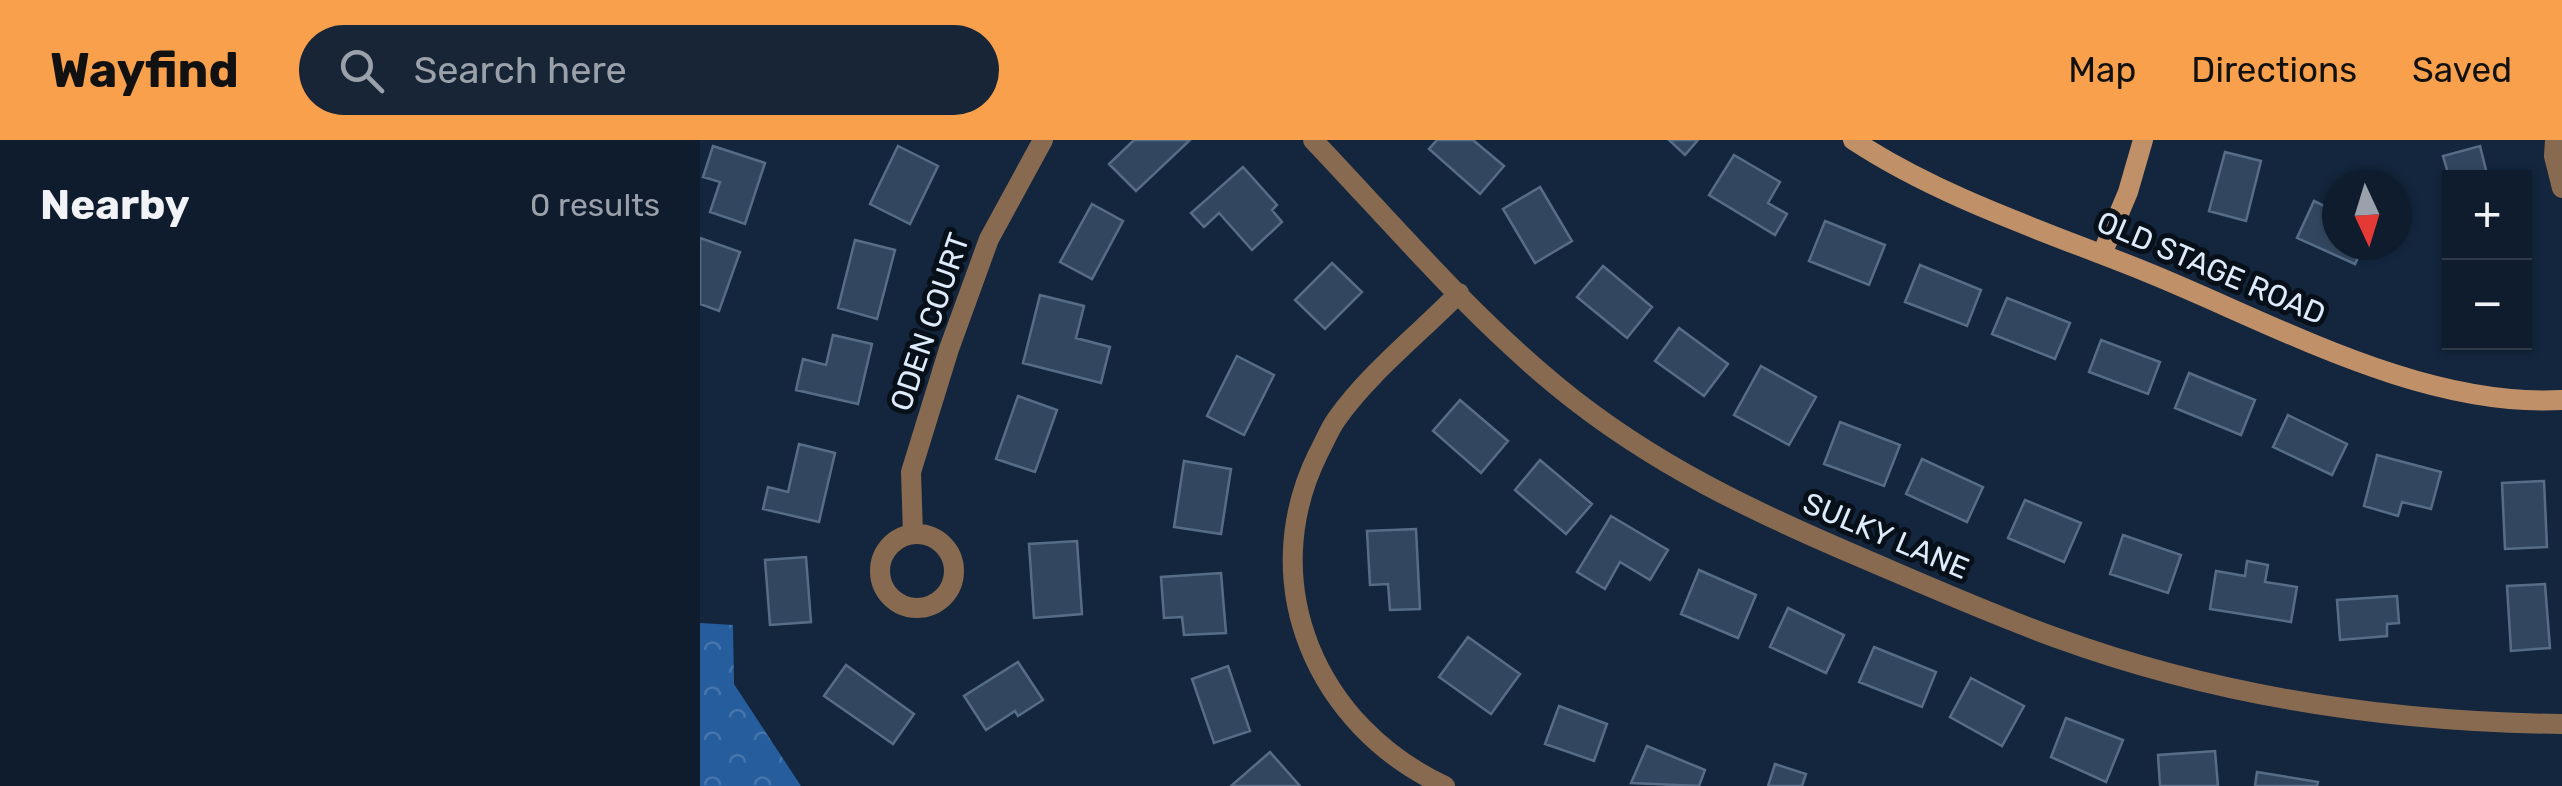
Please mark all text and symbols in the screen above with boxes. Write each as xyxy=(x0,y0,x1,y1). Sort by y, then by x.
search box xyxy=(299,25,999,115)
text: Wayfind xyxy=(50,42,239,99)
icon: search xyxy=(334,43,389,98)
text: Search here xyxy=(414,47,627,93)
text: Map xyxy=(2068,49,2136,91)
text: Directions xyxy=(2191,49,2357,91)
text: Saved xyxy=(2412,49,2512,91)
north arrow xyxy=(2322,170,2412,260)
map controls xyxy=(2442,170,2532,350)
button: + xyxy=(2442,170,2532,260)
text: Nearby xyxy=(40,180,190,230)
text: 0 results xyxy=(530,186,660,224)
street label: OLD STAGE ROAD xyxy=(2091,204,2331,332)
street label: ODEN COURT xyxy=(883,228,977,416)
button: − xyxy=(2442,260,2532,350)
street label: SULKY LANE xyxy=(1798,485,1974,587)

